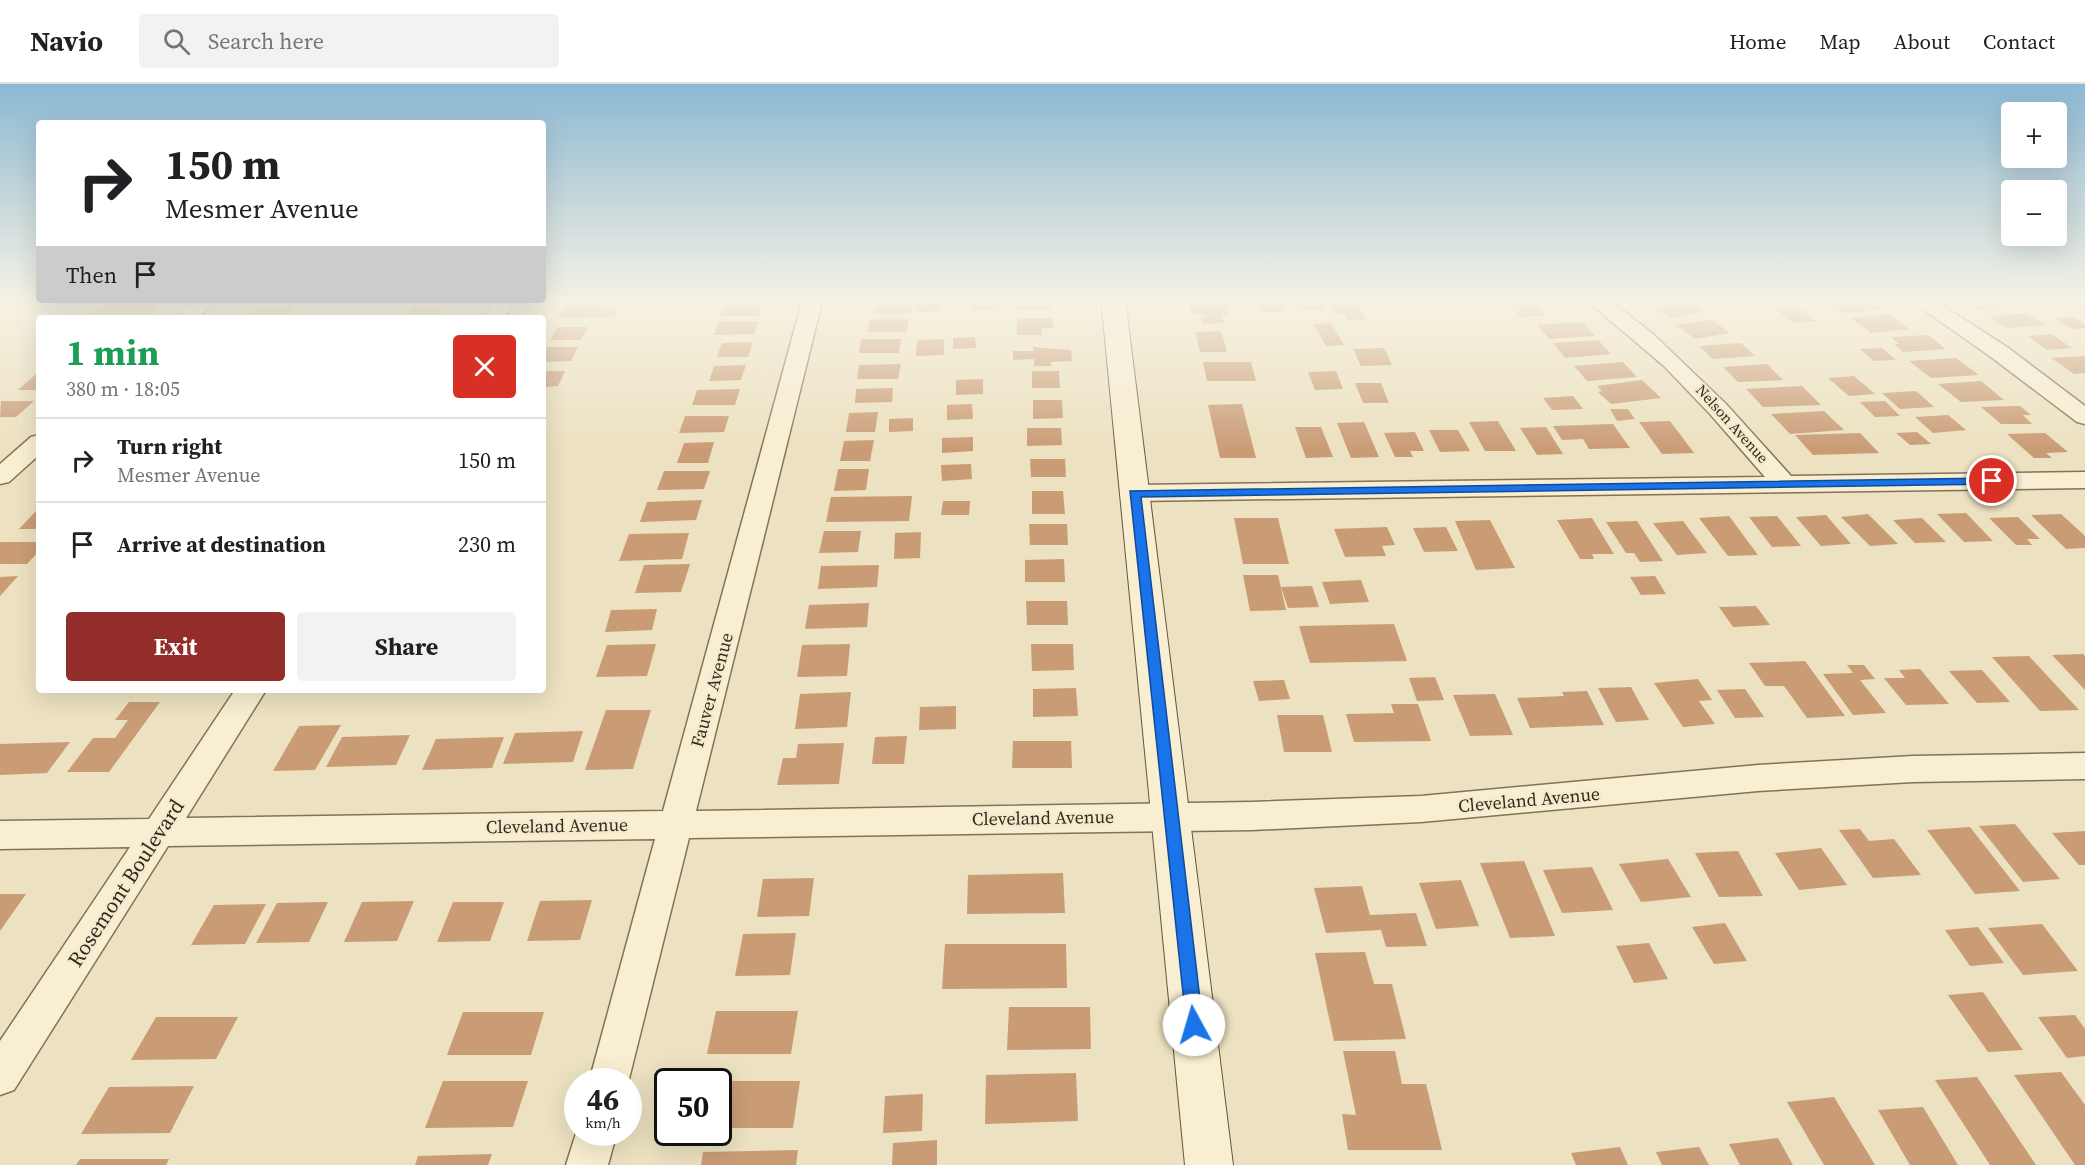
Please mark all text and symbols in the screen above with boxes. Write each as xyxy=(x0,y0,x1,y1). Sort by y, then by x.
search box xyxy=(139,14,559,68)
text: Navio xyxy=(30,22,103,60)
icon: search xyxy=(160,25,193,58)
text: Search here xyxy=(208,26,324,56)
text: Home xyxy=(1729,27,1787,56)
text: Map xyxy=(1820,27,1861,56)
text: About xyxy=(1894,27,1950,56)
text: Contact xyxy=(1983,27,2055,56)
map controls xyxy=(2001,102,2067,246)
button: + xyxy=(2001,102,2067,168)
text: 150 m xyxy=(165,135,280,193)
icon: right xyxy=(66,144,144,222)
button: − xyxy=(2001,180,2067,246)
text: Mesmer Avenue xyxy=(165,190,359,227)
icon: arrive xyxy=(129,258,162,291)
text: Then xyxy=(66,260,117,290)
text: 1 min xyxy=(66,328,159,377)
button: close xyxy=(453,335,516,398)
text: 380 m · 18:05 xyxy=(66,375,180,403)
street label: Nelson Avenue xyxy=(1691,380,1774,468)
text: Turn right xyxy=(117,431,222,461)
icon: right xyxy=(66,444,99,477)
text: 150 m xyxy=(458,445,516,475)
pin xyxy=(1966,455,2017,506)
text: Mesmer Avenue xyxy=(117,461,261,489)
icon: arrive xyxy=(1975,464,2008,497)
icon: arrive xyxy=(66,528,99,561)
text: Arrive at destination xyxy=(117,529,326,559)
text: 230 m xyxy=(458,529,516,559)
button: Exit xyxy=(66,612,285,681)
button: Share xyxy=(297,612,516,681)
street label: Fauver Avenue xyxy=(684,630,739,750)
street label: Cleveland Avenue xyxy=(1457,781,1601,818)
street label: Rosemont Boulevard xyxy=(60,793,191,972)
street label: Cleveland Avenue xyxy=(972,804,1114,831)
street label: Cleveland Avenue xyxy=(486,812,628,839)
position arrow xyxy=(1162,993,1226,1057)
speed limit sign: 50 xyxy=(654,1068,732,1146)
text: 46 xyxy=(587,1079,619,1120)
text: km/h xyxy=(585,1112,621,1133)

